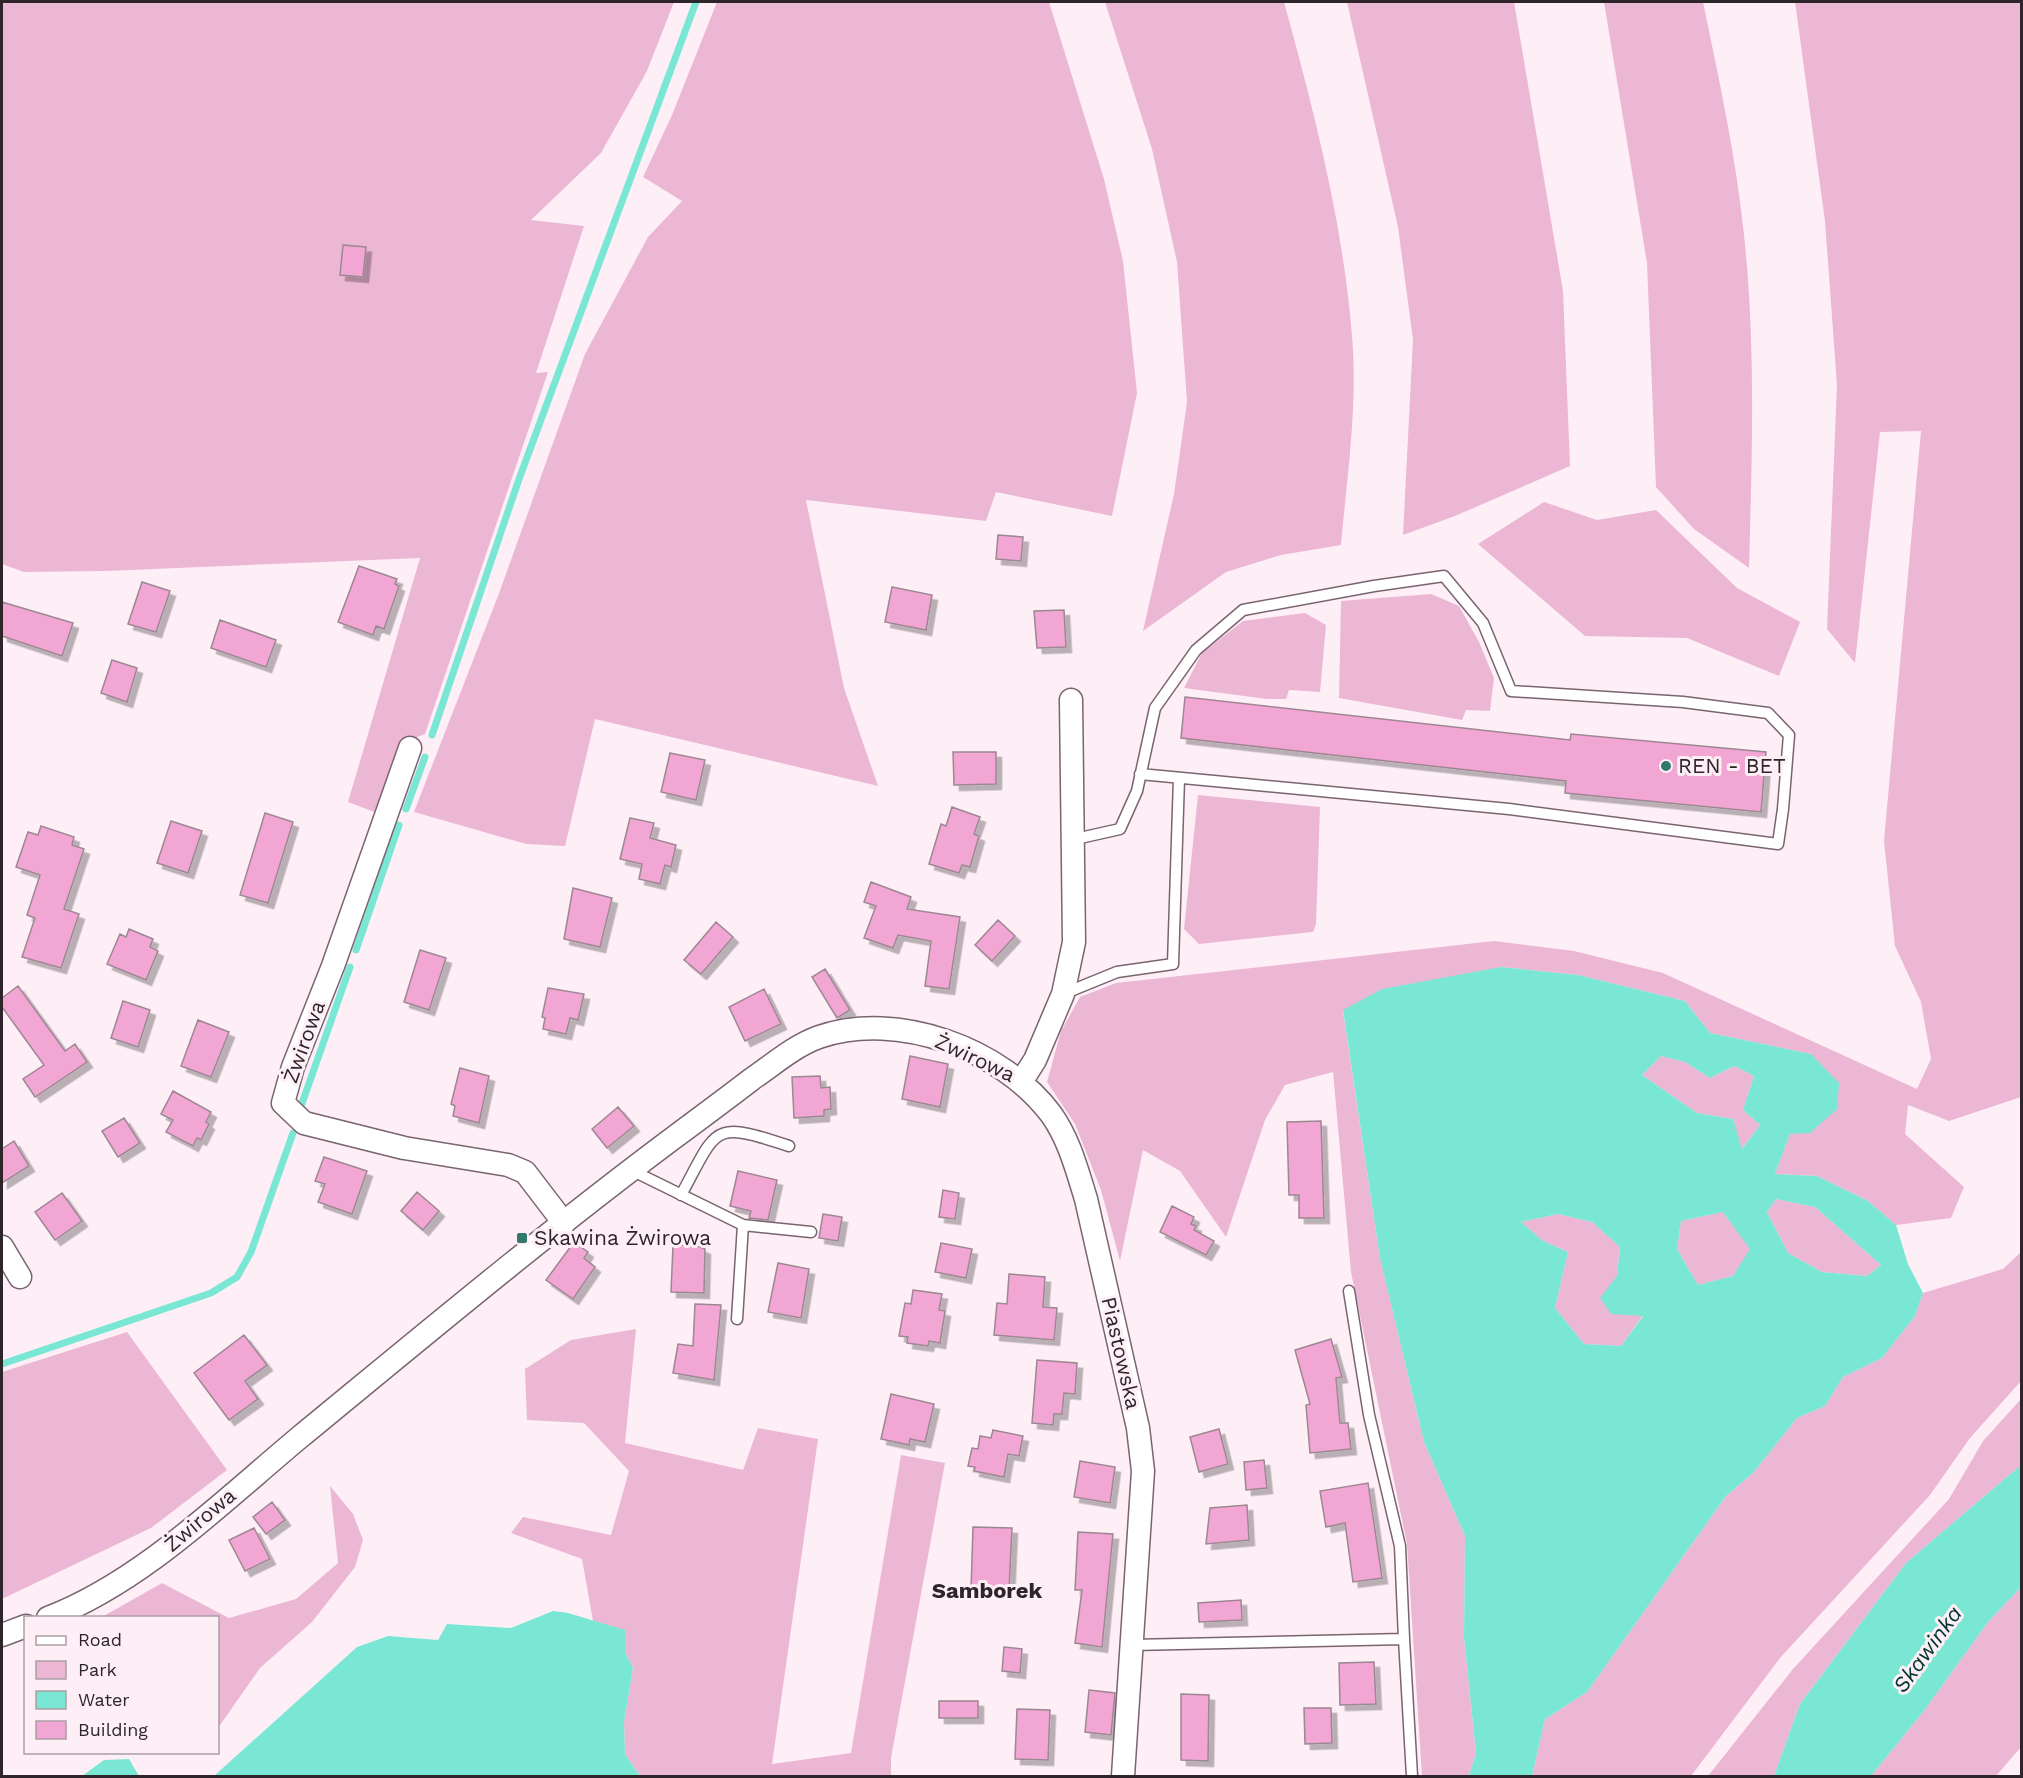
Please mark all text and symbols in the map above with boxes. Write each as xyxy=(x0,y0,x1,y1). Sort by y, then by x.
place label: REN - BET xyxy=(1678,753,1786,778)
marker: REN - BET xyxy=(1659,759,1673,773)
street label: Żwirowa xyxy=(277,997,330,1086)
street label: Żwirowa xyxy=(931,1028,1019,1087)
place label: Skawina Żwirowa xyxy=(534,1225,711,1250)
marker: Skawina Żwirowa xyxy=(515,1231,529,1245)
street label: Piastowska xyxy=(1096,1294,1147,1412)
street label: Żwirowa xyxy=(159,1482,241,1557)
district label: Samborek xyxy=(932,1578,1042,1603)
water label: Skawinka xyxy=(1888,1601,1967,1697)
legend xyxy=(24,1616,219,1754)
text: Road xyxy=(78,1629,122,1650)
text: Park xyxy=(78,1659,117,1680)
text: Water xyxy=(78,1689,130,1710)
text: Building xyxy=(78,1719,148,1740)

